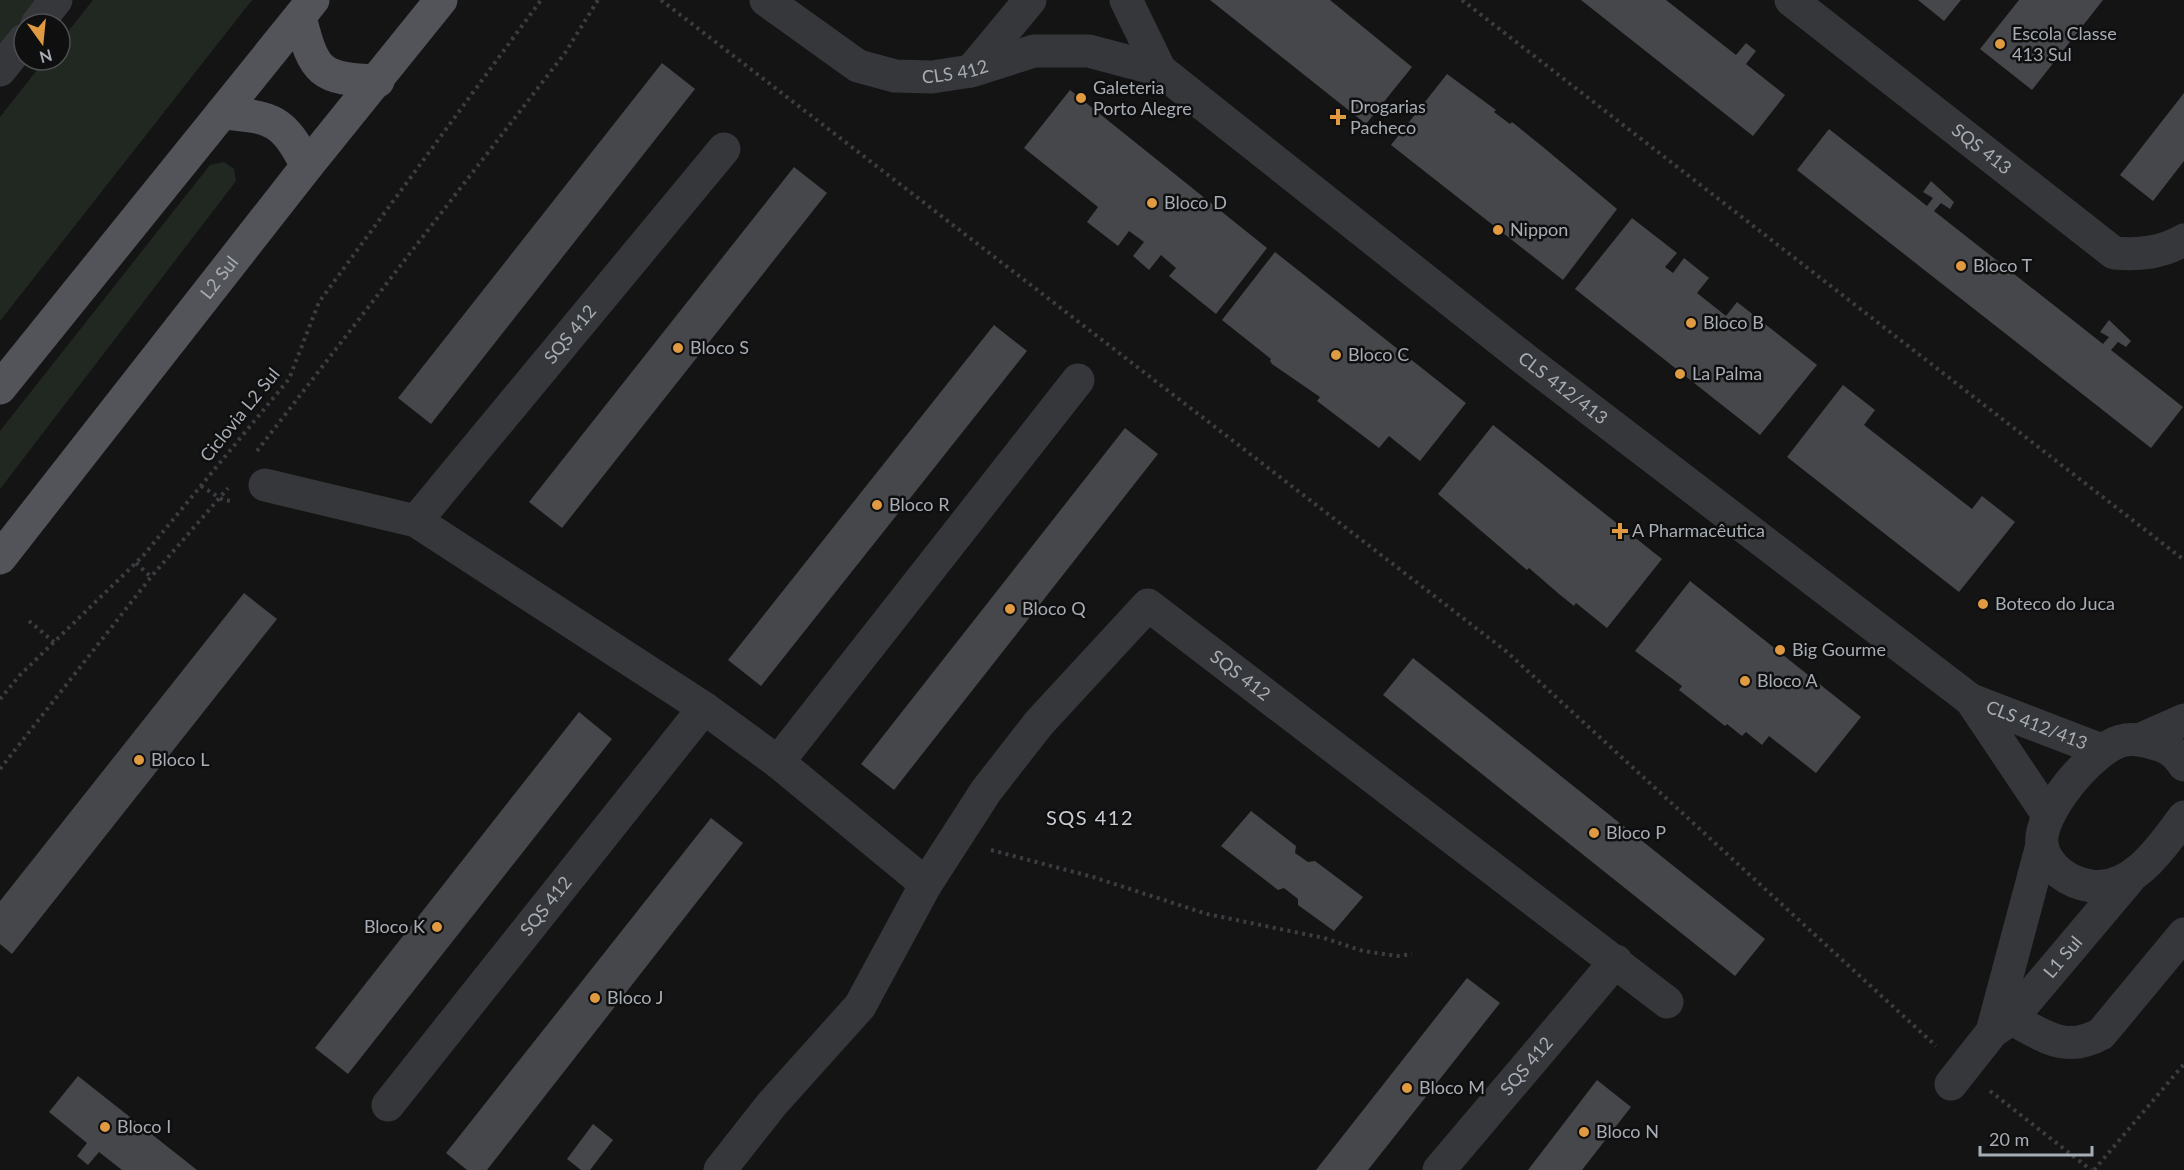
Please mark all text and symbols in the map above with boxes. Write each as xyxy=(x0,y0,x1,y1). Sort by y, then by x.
north arrow xyxy=(12,12,72,72)
place label: Escola Classe 413 Sul xyxy=(2012,22,2117,65)
marker: Escola Classe 413 Sul xyxy=(1993,37,2007,51)
text: N xyxy=(38,46,54,68)
street label: CLS 412 xyxy=(922,54,991,87)
place label: Galeteria Porto Alegre xyxy=(1093,76,1192,119)
marker: Galeteria Porto Alegre xyxy=(1074,91,1088,105)
place label: Drogarias Pacheco xyxy=(1350,95,1426,138)
marker: Drogarias Pacheco xyxy=(1331,110,1345,124)
street label: SQS 413 xyxy=(1948,118,2016,179)
place label: Bloco D xyxy=(1164,191,1227,213)
marker: Bloco D xyxy=(1145,196,1159,210)
place label: Nippon xyxy=(1510,218,1568,240)
marker: Nippon xyxy=(1491,223,1505,237)
street label: L2 Sul xyxy=(195,251,242,303)
place label: Bloco T xyxy=(1973,254,2033,276)
marker: Bloco T xyxy=(1954,259,1968,273)
street label: SQS 412 xyxy=(539,300,600,368)
place label: Bloco B xyxy=(1703,311,1764,333)
marker: Bloco B xyxy=(1684,316,1698,330)
place label: Bloco S xyxy=(690,336,749,358)
marker: Bloco S xyxy=(671,341,685,355)
place label: Bloco C xyxy=(1348,343,1409,365)
street label: CLS 412/413 xyxy=(1514,346,1612,429)
marker: Bloco C xyxy=(1329,348,1343,362)
place label: La Palma xyxy=(1692,362,1762,384)
street label: Ciclovia L2 Sul xyxy=(195,363,284,466)
marker: La Palma xyxy=(1673,367,1687,381)
place label: Bloco R xyxy=(889,493,950,515)
marker: Bloco R xyxy=(870,498,884,512)
place label: A Pharmacêutica xyxy=(1632,519,1765,541)
marker: A Pharmacêutica xyxy=(1613,524,1627,538)
place label: Boteco do Juca xyxy=(1995,592,2115,614)
place label: Bloco Q xyxy=(1022,597,1086,619)
marker: Boteco do Juca xyxy=(1976,597,1990,611)
marker: Bloco Q xyxy=(1003,602,1017,616)
place label: Big Gourme xyxy=(1792,638,1886,660)
marker: Big Gourme xyxy=(1773,643,1787,657)
street label: SQS 412 xyxy=(1206,645,1275,705)
place label: Bloco A xyxy=(1757,669,1819,691)
marker: Bloco A xyxy=(1738,674,1752,688)
street label: CLS 412/413 xyxy=(1983,695,2091,754)
place label: Bloco L xyxy=(151,748,209,770)
marker: Bloco L xyxy=(132,753,146,767)
district label: SQS 412 xyxy=(1046,805,1134,829)
place label: Bloco P xyxy=(1606,821,1666,843)
marker: Bloco P xyxy=(1587,826,1601,840)
street label: SQS 412 xyxy=(515,871,576,940)
place label: Bloco K xyxy=(364,915,425,937)
marker: Bloco K xyxy=(430,920,444,934)
street label: L1 Sul xyxy=(2038,931,2086,982)
place label: Bloco J xyxy=(607,986,663,1008)
marker: Bloco J xyxy=(588,991,602,1005)
street label: SQS 412 xyxy=(1495,1032,1557,1099)
place label: Bloco M xyxy=(1419,1076,1485,1098)
marker: Bloco M xyxy=(1400,1081,1414,1095)
place label: Bloco I xyxy=(117,1115,171,1137)
scale bar xyxy=(1980,1119,2092,1157)
marker: Bloco I xyxy=(98,1120,112,1134)
place label: Bloco N xyxy=(1596,1120,1659,1142)
marker: Bloco N xyxy=(1577,1125,1591,1139)
text: 20 m xyxy=(1989,1128,2029,1150)

